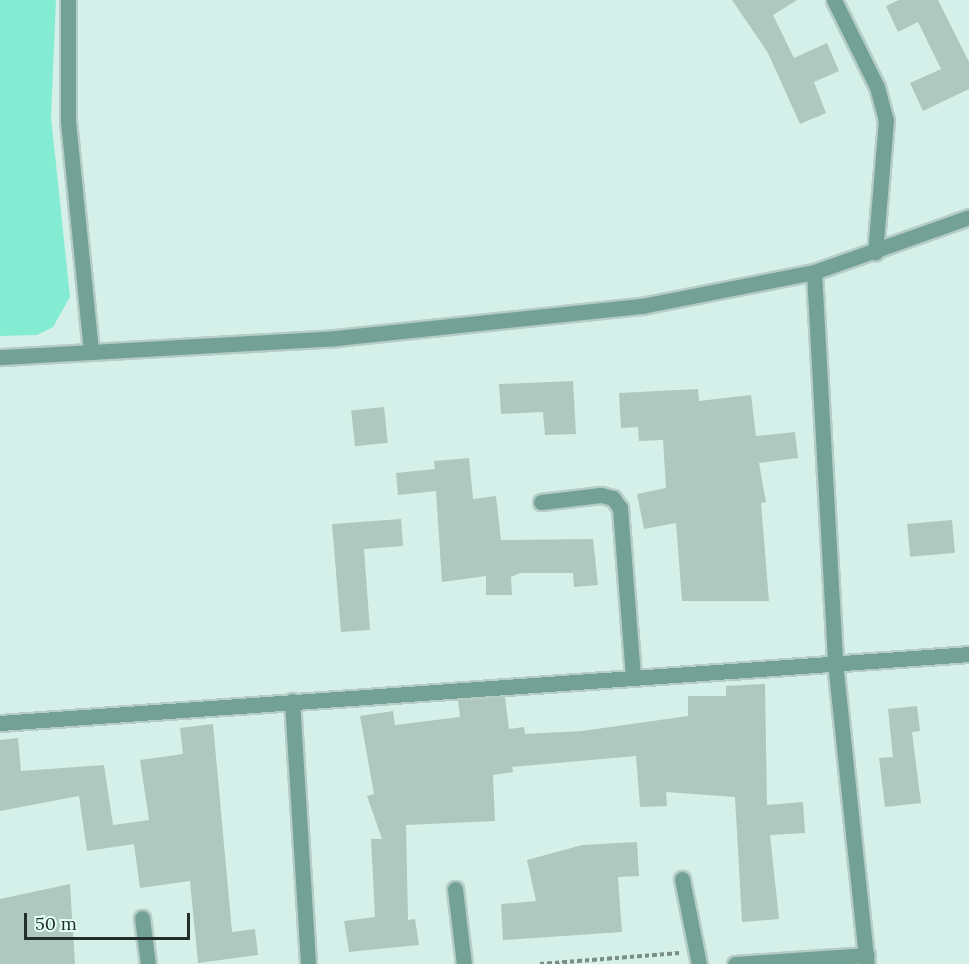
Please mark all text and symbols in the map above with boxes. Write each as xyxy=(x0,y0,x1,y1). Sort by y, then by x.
scale bar xyxy=(27,901,194,939)
text: 50 m xyxy=(35,912,77,935)

